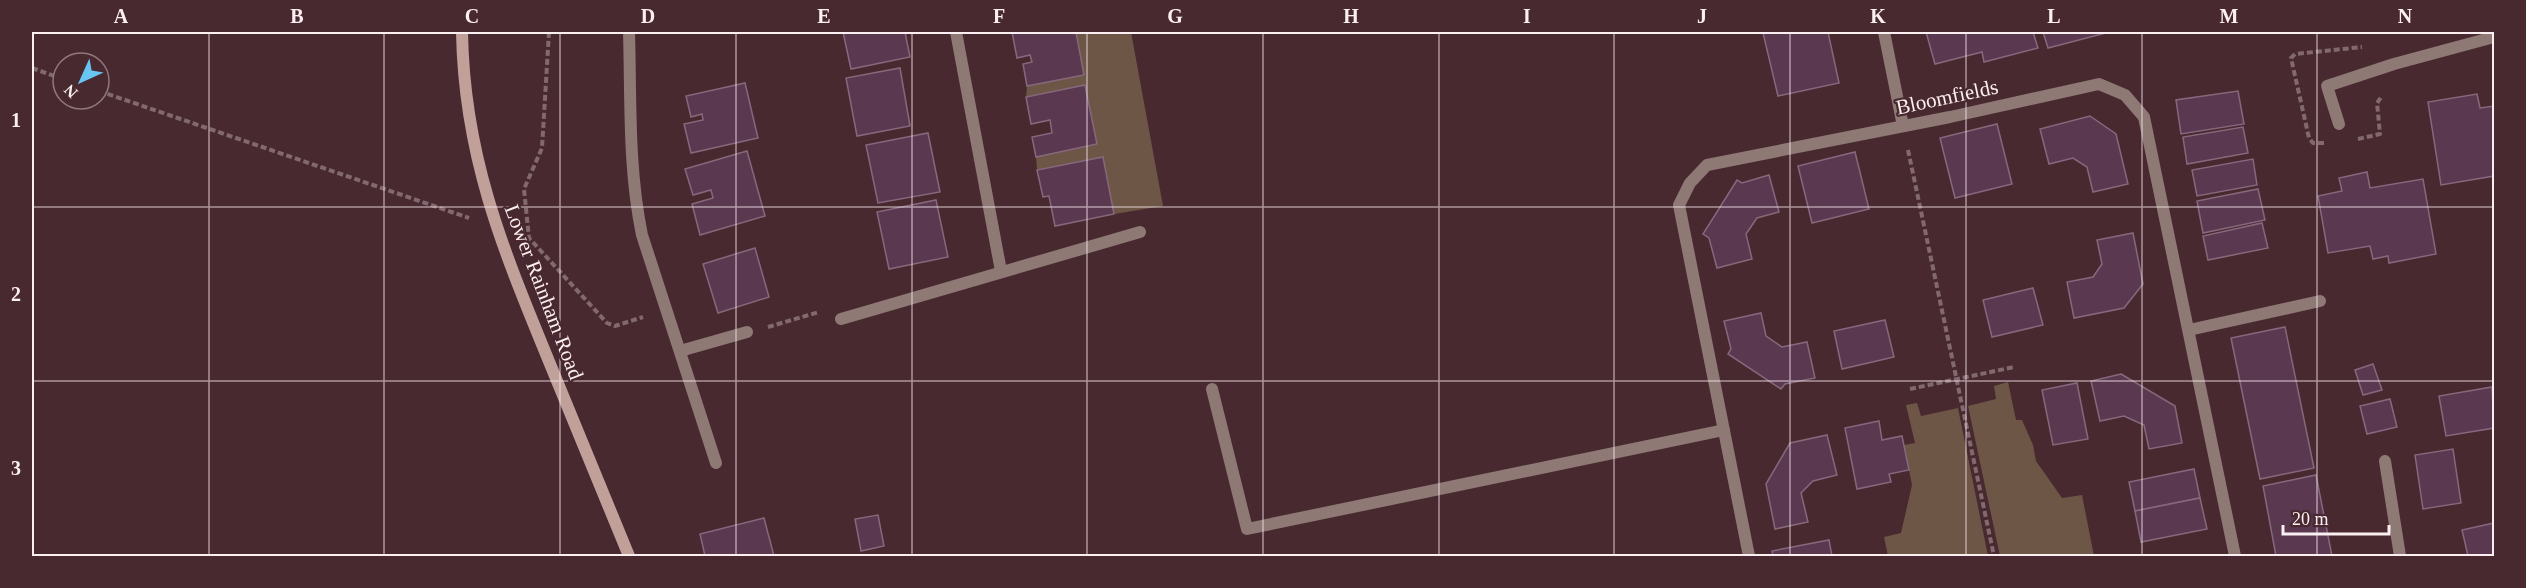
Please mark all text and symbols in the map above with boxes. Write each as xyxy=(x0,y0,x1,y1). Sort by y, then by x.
text: A xyxy=(114,5,129,27)
text: B xyxy=(290,5,304,27)
text: C xyxy=(465,5,479,27)
text: D xyxy=(641,5,655,27)
text: E xyxy=(817,5,831,27)
text: F xyxy=(993,5,1005,27)
text: G xyxy=(1167,5,1183,27)
text: H xyxy=(1343,5,1359,27)
text: I xyxy=(1523,5,1531,27)
text: J xyxy=(1697,5,1707,27)
text: K xyxy=(1870,5,1886,27)
text: L xyxy=(2047,5,2061,27)
text: M xyxy=(2220,5,2239,27)
text: N xyxy=(2398,5,2413,27)
north arrow xyxy=(51,51,111,111)
street label: Bloomfields xyxy=(1894,74,2000,120)
text: N xyxy=(60,81,81,101)
text: 1 xyxy=(11,109,21,131)
street label: Lower Rainham Road xyxy=(500,201,589,383)
text: 2 xyxy=(11,283,21,305)
text: 3 xyxy=(11,457,21,479)
scale bar xyxy=(2283,498,2390,536)
text: 20 m xyxy=(2292,509,2329,529)

